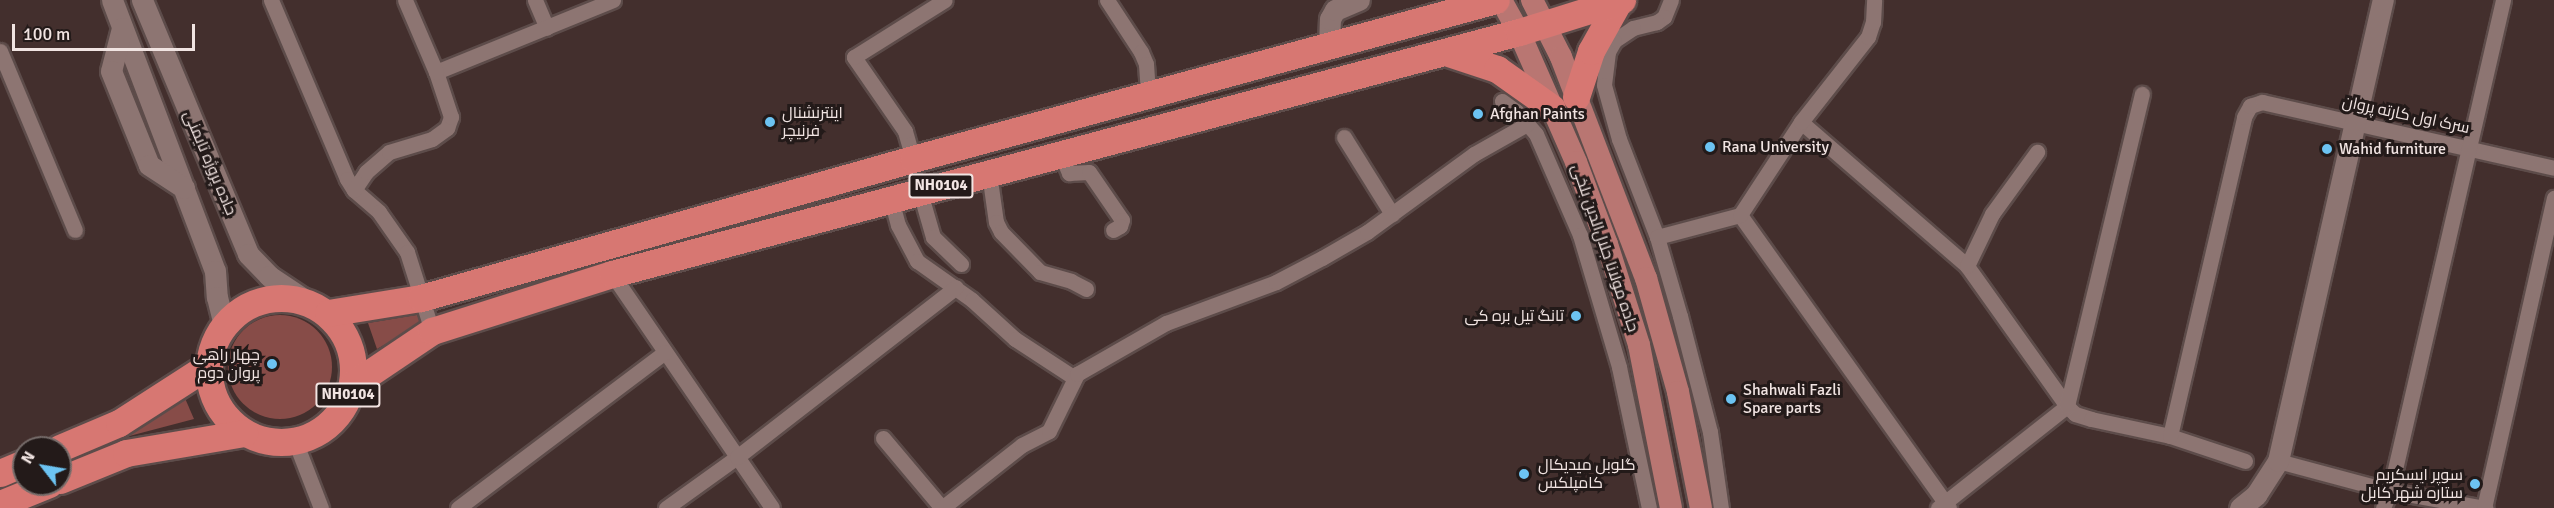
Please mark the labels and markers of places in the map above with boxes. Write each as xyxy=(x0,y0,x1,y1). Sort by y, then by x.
place label: اینترنشنال فرنیچر xyxy=(782,103,843,141)
place label: Afghan Paints xyxy=(1490,104,1585,124)
marker: Afghan Paints xyxy=(1471,107,1485,121)
marker: اینترنشنال فرنیچر xyxy=(763,115,777,129)
place label: Rana University xyxy=(1722,137,1829,157)
place label: Wahid furniture xyxy=(2339,139,2446,159)
marker: Rana University xyxy=(1703,140,1717,154)
marker: Wahid furniture xyxy=(2320,142,2334,156)
place label: تانگ تیل بره کی xyxy=(1464,306,1564,326)
marker: تانگ تیل بره کی xyxy=(1569,309,1583,323)
place label: چهار راهی پروان دوم xyxy=(193,345,260,383)
marker: چهار راهی پروان دوم xyxy=(265,357,279,371)
place label: Shahwali Fazli Spare parts xyxy=(1743,380,1841,418)
marker: Shahwali Fazli Spare parts xyxy=(1724,392,1738,406)
place label: گلوبل میدیکال کامپلکس xyxy=(1538,455,1636,493)
marker: گلوبل میدیکال کامپلکس xyxy=(1515,465,1533,483)
place label: سوپر ایسکریم ستاره شهر کابل xyxy=(2361,465,2463,503)
marker: سوپر ایسکریم ستاره شهر کابل xyxy=(2468,477,2482,491)

